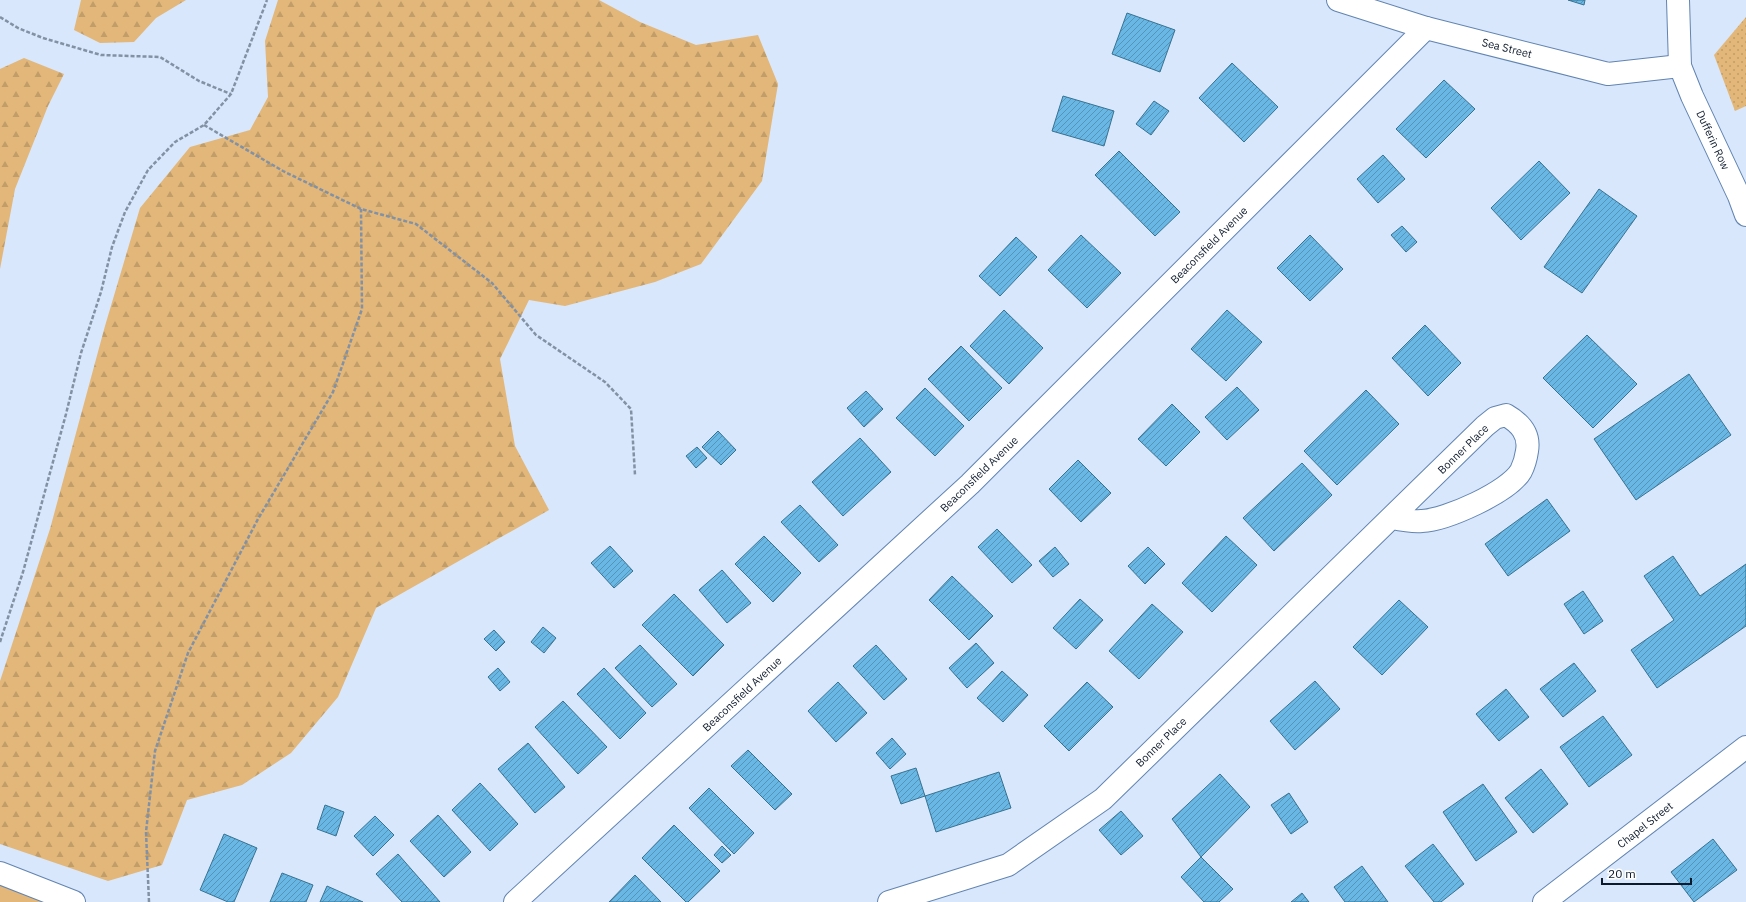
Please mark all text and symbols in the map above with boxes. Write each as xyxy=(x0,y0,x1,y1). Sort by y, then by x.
street label: Sea Street xyxy=(1481,35,1534,61)
street label: Dufferin Row xyxy=(1693,108,1733,172)
street label: Beaconsfield Avenue xyxy=(1168,204,1250,286)
street label: Bonner Place xyxy=(1435,421,1491,477)
street label: Beaconsfield Avenue xyxy=(937,433,1021,515)
street label: Beaconsfield Avenue xyxy=(699,654,785,734)
street label: Bonner Place xyxy=(1133,714,1189,770)
street label: Chapel Street xyxy=(1614,799,1676,851)
scale bar xyxy=(1602,860,1691,886)
text: 20 m xyxy=(1608,866,1636,881)

